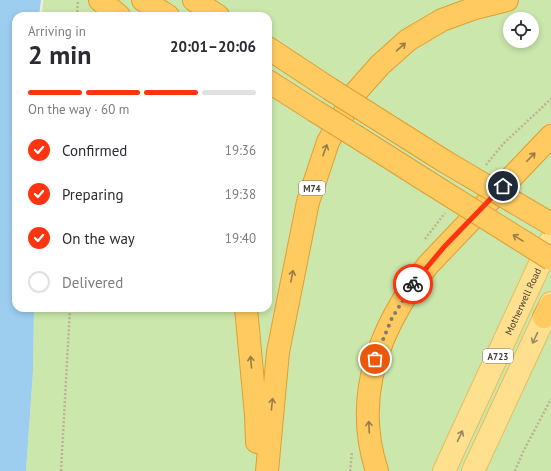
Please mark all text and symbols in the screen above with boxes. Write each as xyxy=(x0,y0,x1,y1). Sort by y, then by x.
map controls xyxy=(503,12,539,48)
button: locate xyxy=(503,12,539,48)
text: Arriving in xyxy=(28,23,86,40)
text: 20:01–20:06 xyxy=(170,37,256,56)
text: 2 min xyxy=(28,38,91,71)
one-way arrow xyxy=(396,42,406,51)
text: On the way · 60 m xyxy=(28,101,129,118)
icon: check xyxy=(28,139,50,161)
text: Confirmed xyxy=(62,141,127,160)
text: 19:36 xyxy=(225,142,256,159)
one-way arrow xyxy=(322,144,329,157)
one-way arrow xyxy=(526,152,536,162)
pin xyxy=(486,169,520,203)
icon: home xyxy=(492,175,514,197)
road number: M74 xyxy=(299,181,325,195)
icon: check xyxy=(28,183,50,205)
text: Preparing xyxy=(62,185,124,204)
text: 19:38 xyxy=(225,186,256,203)
icon: check xyxy=(28,227,50,249)
text: On the way xyxy=(62,229,135,248)
text: 19:40 xyxy=(225,230,256,247)
one-way arrow xyxy=(512,234,524,242)
courier xyxy=(393,264,433,304)
street label: Motherwell Road xyxy=(501,266,544,337)
one-way arrow xyxy=(289,270,297,283)
text: Delivered xyxy=(62,273,123,292)
icon: bike xyxy=(402,273,424,295)
one-way arrow xyxy=(530,332,538,344)
pin xyxy=(358,342,392,376)
icon: bag xyxy=(364,348,386,370)
road number: A723 xyxy=(483,349,513,363)
one-way arrow xyxy=(248,356,255,369)
one-way arrow xyxy=(268,398,276,411)
one-way arrow xyxy=(366,421,373,434)
one-way arrow xyxy=(457,430,464,442)

